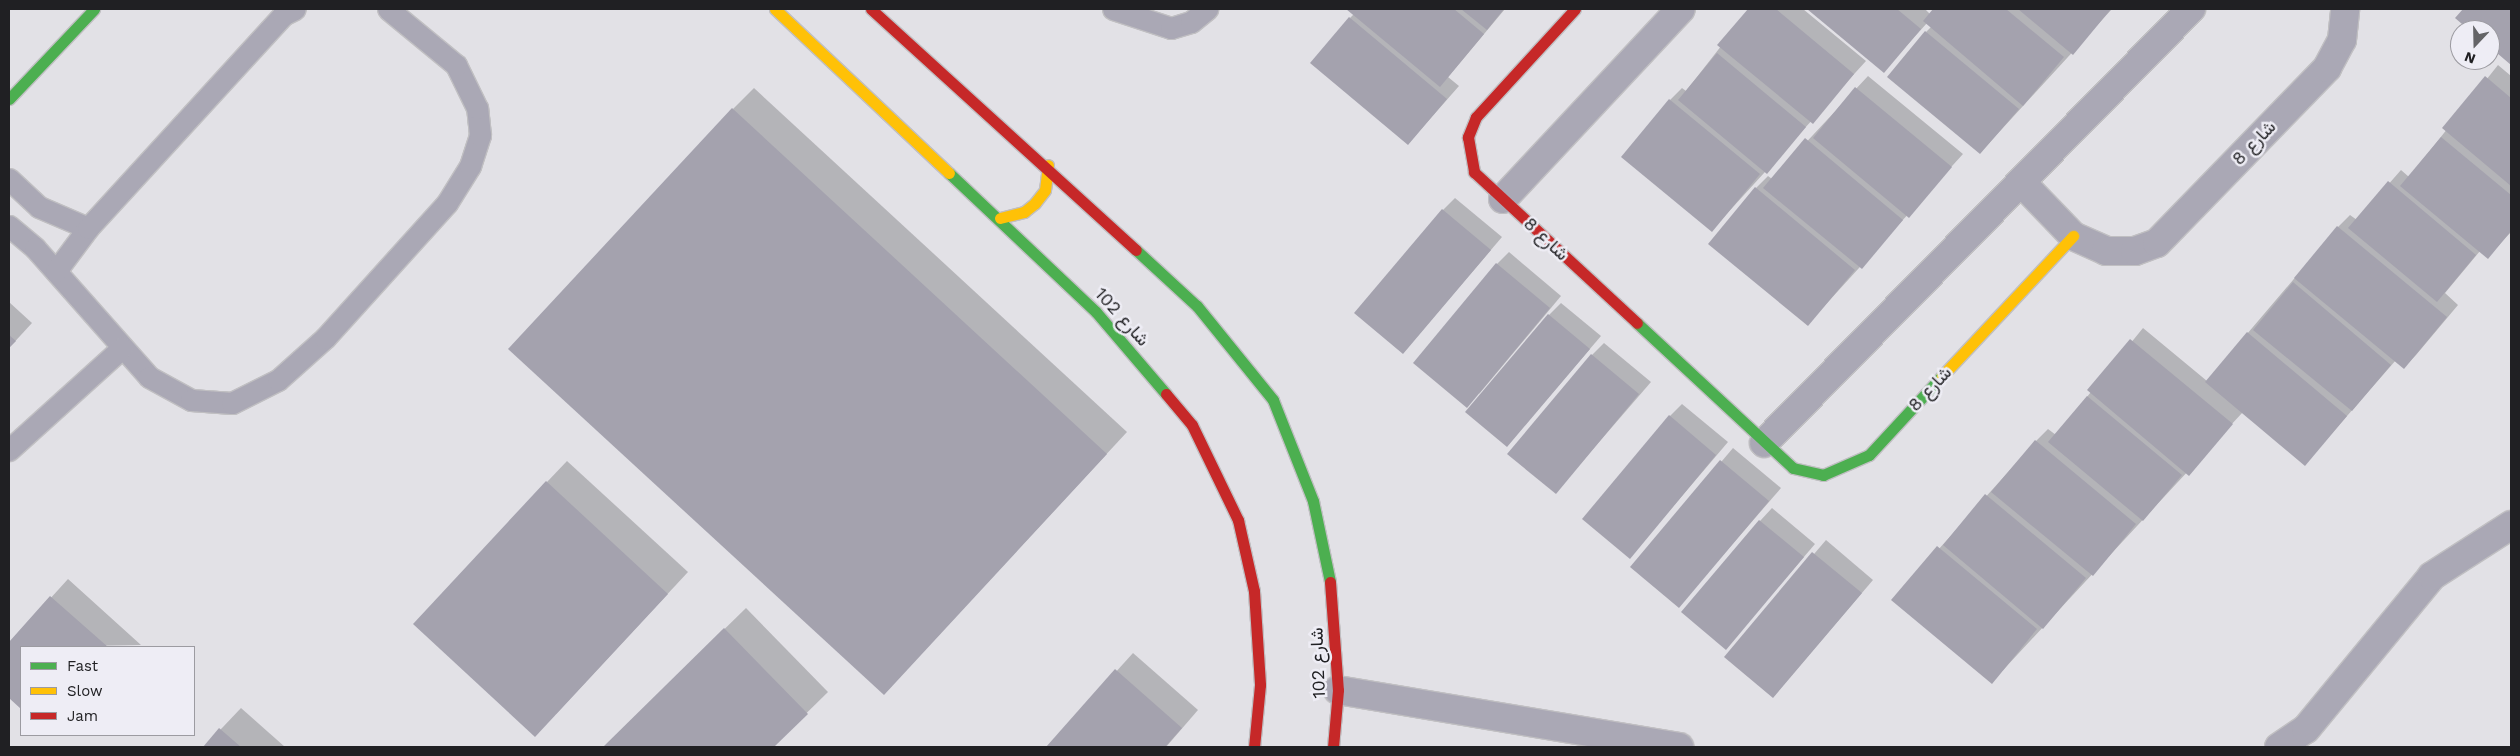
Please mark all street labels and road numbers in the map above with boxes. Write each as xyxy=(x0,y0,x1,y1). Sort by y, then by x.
street label: شارع 8 xyxy=(2228,116,2280,170)
street label: شارع 8 xyxy=(1519,213,1573,265)
street label: شارع 102 xyxy=(1090,283,1154,351)
street label: شارع 8 xyxy=(1904,362,1956,416)
street label: شارع 102 xyxy=(1306,627,1330,699)

